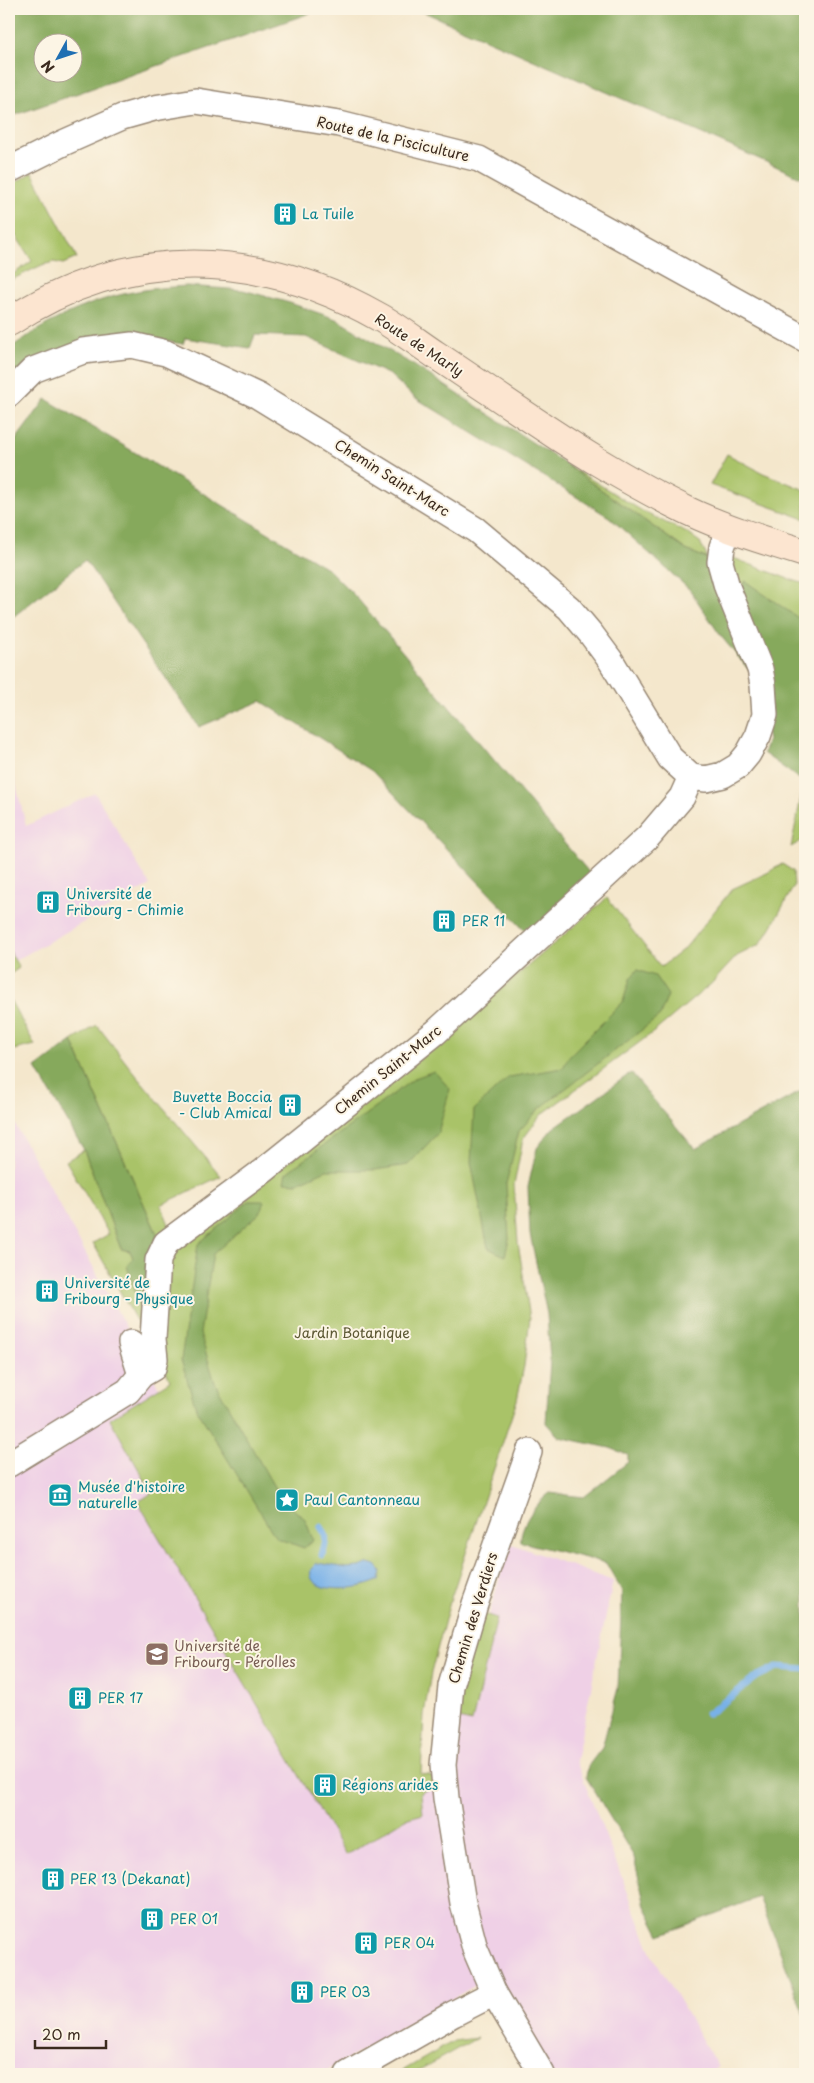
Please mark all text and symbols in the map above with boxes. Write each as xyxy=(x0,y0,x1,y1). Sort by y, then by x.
north arrow xyxy=(32,32,82,82)
text: N xyxy=(36,56,59,78)
street label: Route de la Pisciculture xyxy=(315,111,472,166)
building icon: La Tuile xyxy=(272,201,298,227)
place label: La Tuile xyxy=(302,203,354,224)
street label: Route de Marly xyxy=(371,308,468,381)
street label: Chemin Saint-Marc xyxy=(331,434,454,521)
place label: Université de Fribourg - Chimie xyxy=(66,883,184,920)
building icon: Université de Fribourg - Chimie xyxy=(35,889,61,915)
building icon: PER 11 xyxy=(431,908,457,934)
place label: PER 11 xyxy=(462,910,505,931)
street label: Chemin Saint-Marc xyxy=(330,1020,446,1119)
place label: Buvette Boccia - Club Amical xyxy=(172,1086,272,1123)
building icon: Buvette Boccia - Club Amical xyxy=(277,1092,303,1118)
place label: Université de Fribourg - Physique xyxy=(64,1272,194,1309)
building icon: Université de Fribourg - Physique xyxy=(34,1278,60,1304)
park label: Jardin Botanique xyxy=(294,1322,410,1343)
place label: Musée d'histoire naturelle xyxy=(78,1476,185,1513)
museum icon: Musée d'histoire naturelle xyxy=(47,1482,73,1508)
place icon: Paul Cantonneau xyxy=(274,1487,300,1513)
place label: Paul Cantonneau xyxy=(304,1489,420,1510)
street label: Chemin des Verdiers xyxy=(443,1550,502,1686)
place label: Université de Fribourg - Pérolles xyxy=(174,1635,296,1672)
school or university icon: Université de Fribourg - Pérolles xyxy=(144,1641,170,1667)
building icon: PER 17 xyxy=(67,1685,93,1711)
place label: PER 17 xyxy=(98,1687,144,1708)
building icon: Régions arides xyxy=(312,1772,338,1798)
place label: Régions arides xyxy=(342,1774,438,1795)
building icon: PER 13 (Dekanat) xyxy=(40,1866,66,1892)
place label: PER 13 (Dekanat) xyxy=(70,1868,190,1889)
building icon: PER 01 xyxy=(139,1906,165,1932)
place label: PER 01 xyxy=(170,1908,218,1929)
building icon: PER 04 xyxy=(353,1930,379,1956)
place label: PER 04 xyxy=(384,1932,435,1953)
building icon: PER 03 xyxy=(289,1979,315,2005)
place label: PER 03 xyxy=(320,1981,371,2002)
scale bar xyxy=(35,2018,106,2050)
text: 20 m xyxy=(42,2022,81,2045)

